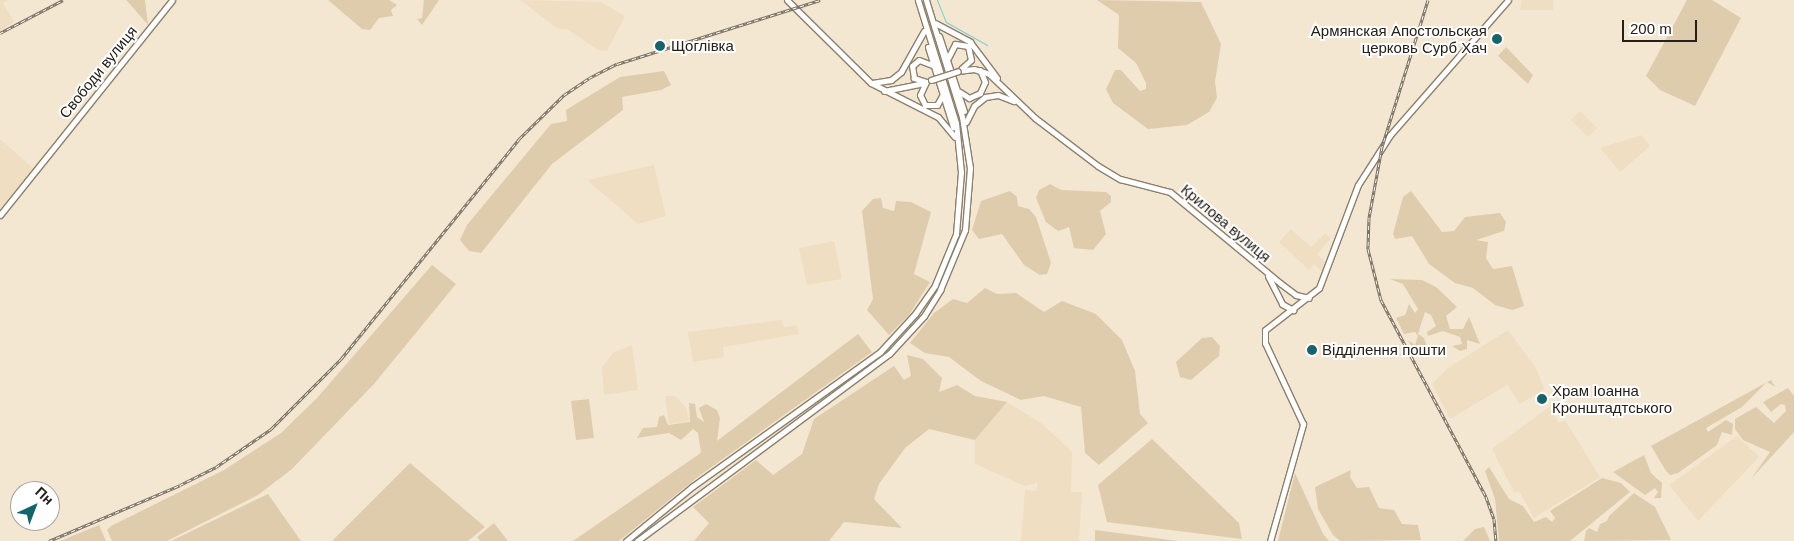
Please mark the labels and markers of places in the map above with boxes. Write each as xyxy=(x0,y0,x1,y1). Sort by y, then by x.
place label: Армянская Апостольская церковь Сурб Хач xyxy=(1311,21,1487,56)
marker: Армянская Апостольская церковь Сурб Хач xyxy=(1491,33,1503,45)
place label: Щоглівка xyxy=(671,37,734,55)
marker: Щоглівка xyxy=(653,39,667,53)
place label: Відділення пошти xyxy=(1322,341,1446,359)
marker: Відділення пошти xyxy=(1306,344,1318,356)
place label: Храм Іоанна Кронштадтського xyxy=(1552,381,1672,416)
marker: Храм Іоанна Кронштадтського xyxy=(1536,393,1548,405)

